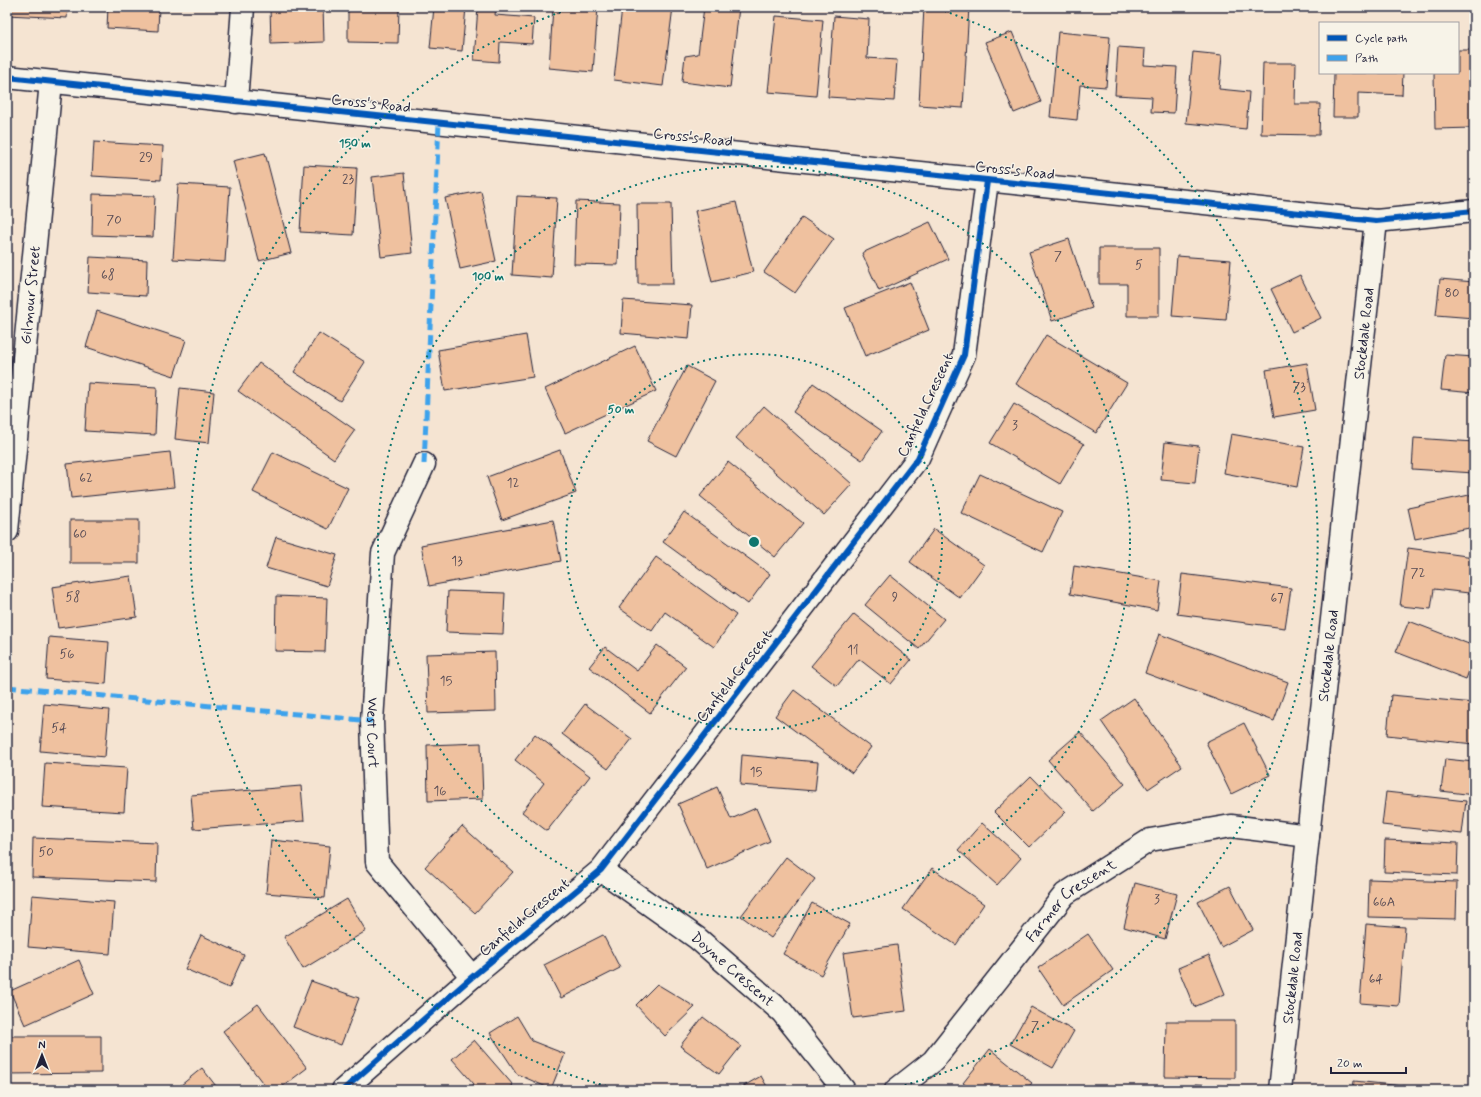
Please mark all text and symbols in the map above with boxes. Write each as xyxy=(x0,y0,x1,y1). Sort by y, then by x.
legend xyxy=(1319,22,1459,74)
text: Cycle path xyxy=(1355,31,1407,47)
text: Path xyxy=(1355,51,1378,67)
street label: Cross's Road xyxy=(330,90,412,118)
street label: Cross's Road xyxy=(652,124,734,152)
text: 150 m xyxy=(339,136,371,152)
house number: 29 xyxy=(139,149,153,166)
street label: Cross's Road xyxy=(974,157,1056,185)
house number: 23 xyxy=(342,171,354,188)
house number: 70 xyxy=(106,212,122,229)
street label: Gilmour Street xyxy=(16,245,46,345)
house number: 7 xyxy=(1054,248,1062,265)
house number: 5 xyxy=(1135,257,1143,274)
house number: 68 xyxy=(101,267,115,284)
text: 100 m xyxy=(472,269,505,285)
house number: 80 xyxy=(1445,285,1459,302)
street label: Stockdale Road xyxy=(1350,287,1380,381)
street label: Canfield Crescent xyxy=(893,350,959,461)
house number: 73 xyxy=(1292,379,1306,396)
text: 50 m xyxy=(608,402,635,418)
house number: 3 xyxy=(1012,417,1018,434)
house number: 62 xyxy=(79,470,93,487)
house number: 12 xyxy=(507,475,519,492)
house number: 60 xyxy=(73,526,87,543)
centre of rings xyxy=(747,535,761,549)
house number: 13 xyxy=(451,553,463,570)
house number: 72 xyxy=(1411,565,1426,582)
house number: 58 xyxy=(66,589,80,606)
house number: 9 xyxy=(892,589,898,606)
house number: 67 xyxy=(1270,590,1284,607)
street label: Stockdale Road xyxy=(1314,609,1344,703)
street label: Canfield Crescent xyxy=(692,626,777,727)
house number: 11 xyxy=(847,642,859,659)
house number: 56 xyxy=(60,646,75,663)
house number: 15 xyxy=(440,673,452,690)
street label: West Court xyxy=(361,697,383,768)
house number: 54 xyxy=(51,720,67,737)
house number: 15 xyxy=(750,764,762,781)
house number: 16 xyxy=(433,783,447,800)
house number: 50 xyxy=(38,844,54,861)
street label: Farmer Crescent xyxy=(1022,855,1121,947)
street label: Canfield Crescent xyxy=(475,874,574,962)
house number: 3 xyxy=(1154,891,1160,908)
house number: 66A xyxy=(1373,894,1395,911)
street label: Doyne Crescent xyxy=(686,928,778,1012)
street label: Stockdale Road xyxy=(1278,931,1308,1025)
house number: 64 xyxy=(1369,971,1383,988)
house number: 7 xyxy=(1031,1018,1039,1035)
north arrow xyxy=(22,1035,62,1075)
text: N xyxy=(38,1039,46,1053)
scale bar xyxy=(1331,1049,1406,1075)
text: 20 m xyxy=(1337,1056,1363,1072)

